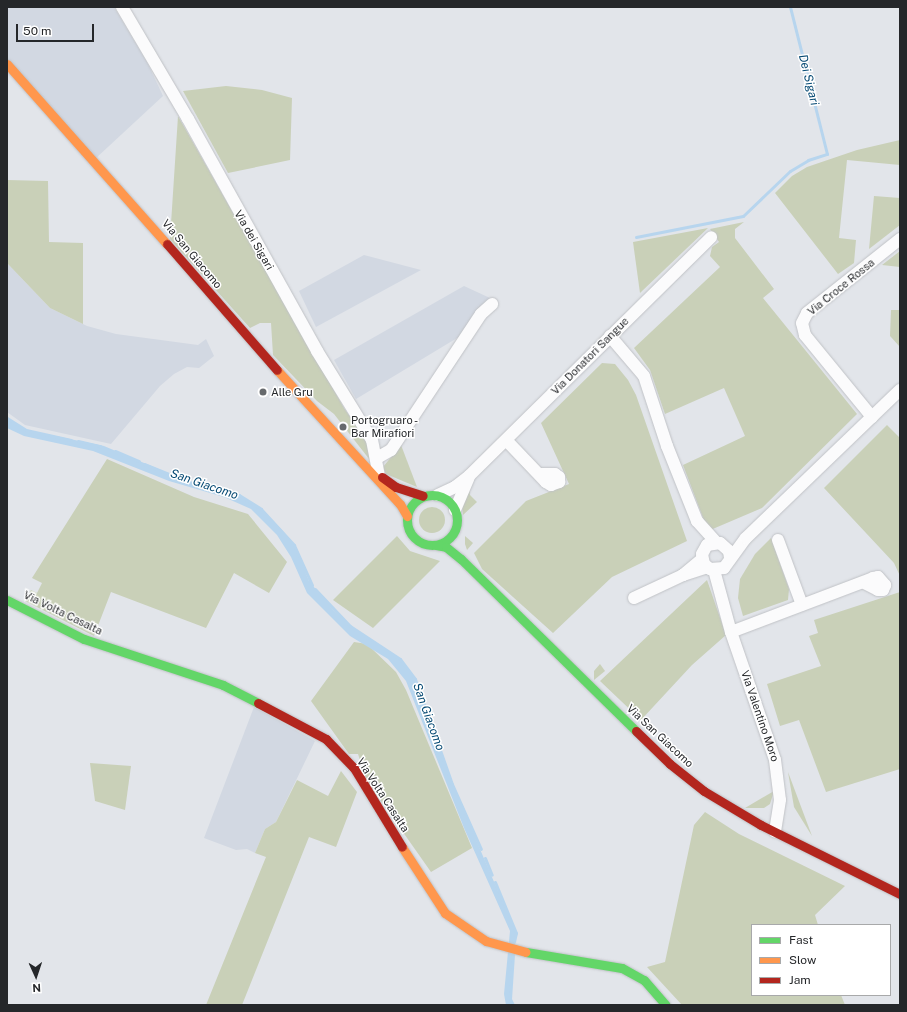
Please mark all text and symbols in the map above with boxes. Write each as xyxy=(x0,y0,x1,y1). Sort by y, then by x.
scale bar xyxy=(18,16,96,42)
text: 50 m xyxy=(23,24,51,38)
water label: Dei Sigari xyxy=(795,53,821,107)
street label: Via dei Sigari xyxy=(232,208,276,272)
street label: Via San Giacomo xyxy=(159,217,225,291)
street label: Via Croce Rossa xyxy=(805,256,877,318)
street label: Via Donatori Sangue xyxy=(549,315,631,397)
place label: Alle Gru xyxy=(271,385,313,399)
marker: Alle Gru xyxy=(258,387,268,397)
place label: Portogruaro - Bar Mirafiori xyxy=(351,414,419,440)
marker: Portogruaro - Bar Mirafiori xyxy=(338,422,348,432)
water label: San Giacomo xyxy=(168,467,240,503)
street label: Via Volta Casalta xyxy=(21,588,105,638)
street label: Via Valentino Moro xyxy=(738,669,782,763)
water label: San Giacomo xyxy=(409,681,447,753)
street label: Via San Giacomo xyxy=(624,702,696,770)
street label: Via Volta Casalta xyxy=(354,755,412,835)
legend xyxy=(751,924,891,996)
text: Fast xyxy=(789,933,813,947)
text: Slow xyxy=(789,953,816,967)
north arrow xyxy=(16,956,56,996)
text: Jam xyxy=(789,973,811,987)
text: N xyxy=(32,982,41,994)

